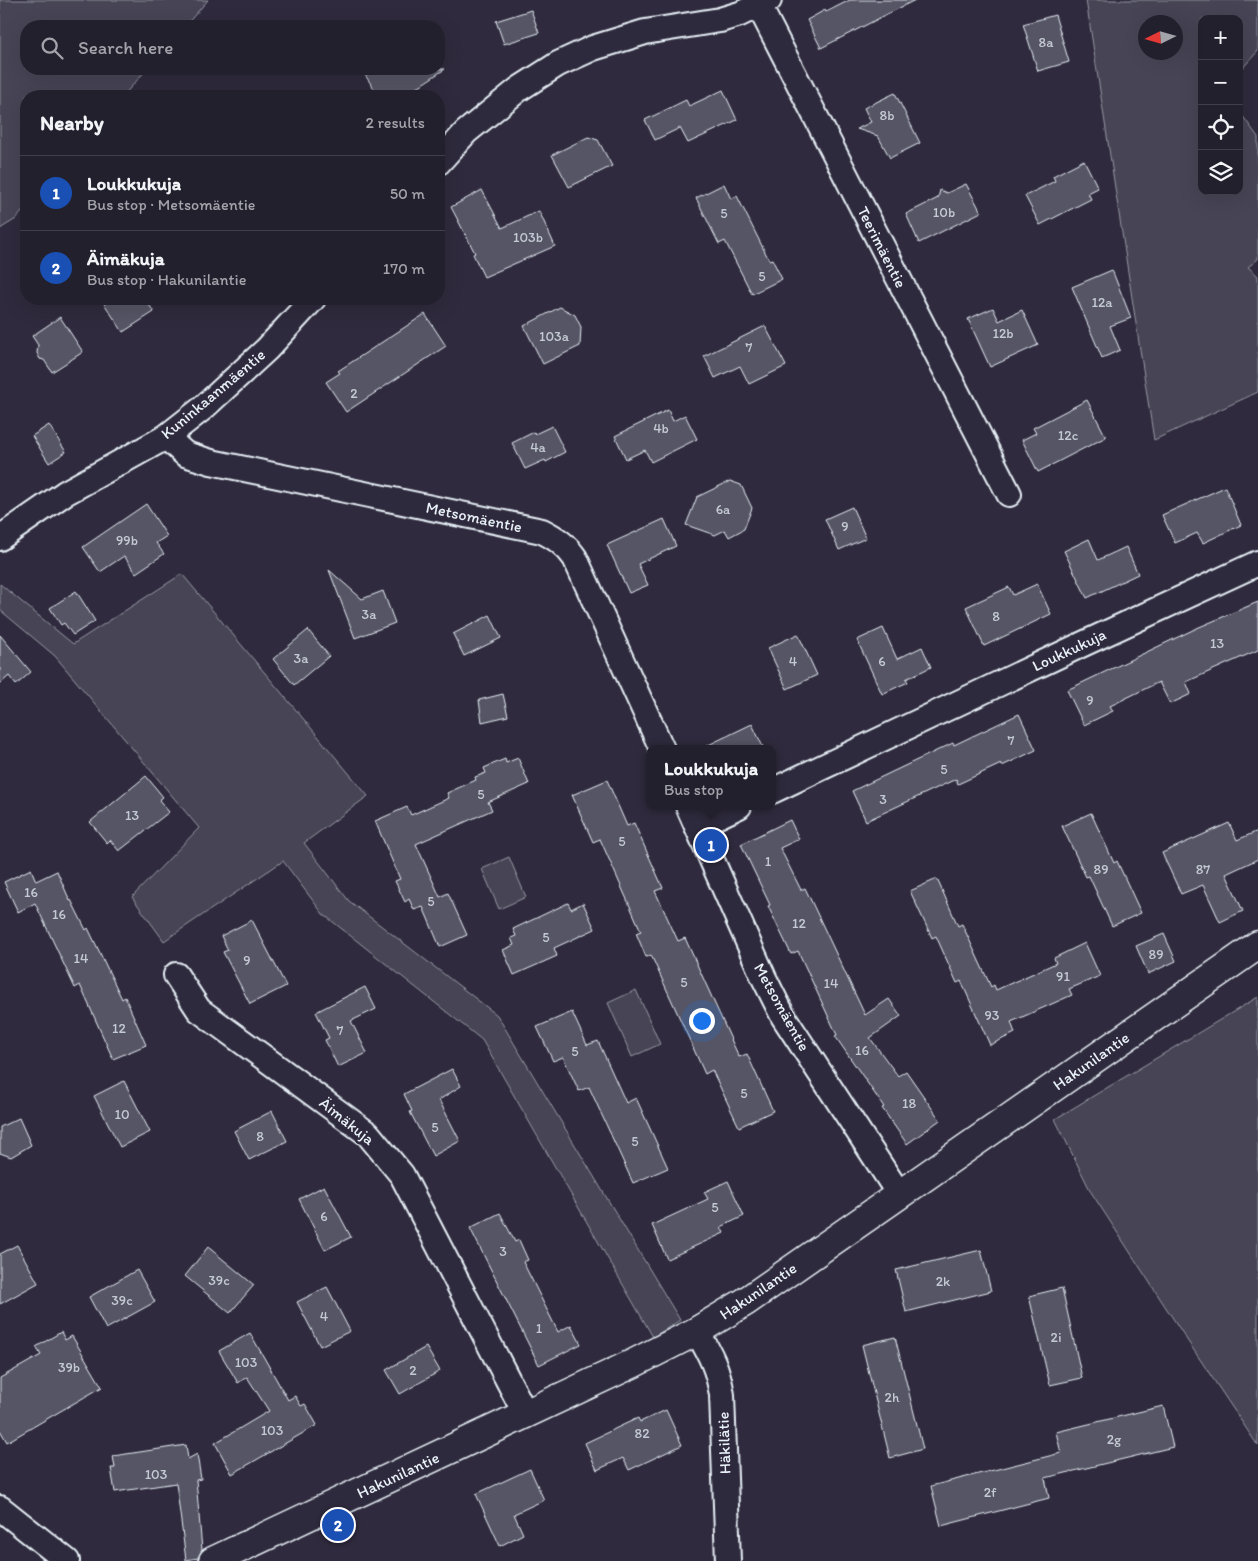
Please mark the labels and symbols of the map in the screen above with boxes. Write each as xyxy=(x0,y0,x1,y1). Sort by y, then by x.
north arrow xyxy=(1138,15,1183,60)
house number: 8a xyxy=(1039,34,1054,51)
house number: 8b xyxy=(880,107,894,124)
street label: Teerimäentie xyxy=(853,203,911,291)
house number: 10b xyxy=(933,204,955,221)
house number: 5 xyxy=(720,205,728,222)
house number: 103b xyxy=(513,229,543,246)
house number: 5 xyxy=(758,268,766,285)
house number: 12a xyxy=(1091,294,1113,311)
house number: 12b xyxy=(992,325,1014,342)
house number: 103a xyxy=(539,328,570,345)
house number: 7 xyxy=(746,339,753,356)
street label: Kuninkaanmäentie xyxy=(157,345,269,443)
house number: 2 xyxy=(350,385,358,402)
house number: 4b xyxy=(653,420,669,437)
house number: 12c xyxy=(1058,427,1079,444)
house number: 4a xyxy=(530,439,547,456)
street label: Metsomäentie xyxy=(424,498,524,536)
house number: 6a xyxy=(716,501,731,518)
house number: 9 xyxy=(841,518,849,535)
house number: 99b xyxy=(116,532,138,549)
house number: 3a xyxy=(362,606,377,623)
house number: 8 xyxy=(992,608,1000,625)
street label: Loukkukuja xyxy=(1029,625,1109,675)
house number: 13 xyxy=(1210,635,1224,652)
house number: 3a xyxy=(294,650,309,667)
house number: 4 xyxy=(789,653,798,670)
house number: 6 xyxy=(878,653,886,670)
house number: 9 xyxy=(1086,692,1094,709)
house number: 7 xyxy=(1008,732,1015,749)
house number: 5 xyxy=(940,761,948,778)
house number: 5 xyxy=(477,786,485,803)
house number: 3 xyxy=(879,791,887,808)
house number: 13 xyxy=(125,807,139,824)
pin: 1 xyxy=(695,826,727,864)
house number: 5 xyxy=(618,833,626,850)
house number: 1 xyxy=(765,853,772,870)
house number: 89 xyxy=(1094,861,1109,878)
house number: 87 xyxy=(1196,861,1210,878)
house number: 16 xyxy=(24,884,38,901)
house number: 5 xyxy=(427,893,435,910)
house number: 16 xyxy=(52,906,66,923)
house number: 12 xyxy=(792,915,807,932)
house number: 5 xyxy=(542,929,550,946)
house number: 89 xyxy=(1149,946,1164,963)
house number: 14 xyxy=(74,950,89,967)
house number: 9 xyxy=(243,952,251,969)
street label: Metsomäentie xyxy=(750,960,814,1054)
house number: 91 xyxy=(1056,968,1070,985)
house number: 5 xyxy=(680,974,688,991)
house number: 14 xyxy=(824,975,839,992)
house number: 93 xyxy=(985,1007,1000,1024)
your location xyxy=(689,1008,715,1034)
house number: 12 xyxy=(112,1020,127,1037)
house number: 7 xyxy=(337,1022,344,1039)
street label: Hakunilantie xyxy=(1049,1028,1133,1094)
house number: 16 xyxy=(855,1042,869,1059)
house number: 5 xyxy=(571,1043,579,1060)
house number: 5 xyxy=(740,1085,748,1102)
street label: Äimäkuja xyxy=(316,1093,379,1149)
house number: 18 xyxy=(902,1095,916,1112)
house number: 10 xyxy=(114,1106,130,1123)
house number: 5 xyxy=(431,1119,439,1136)
house number: 8 xyxy=(256,1128,264,1145)
house number: 5 xyxy=(631,1133,639,1150)
house number: 5 xyxy=(711,1199,719,1216)
house number: 6 xyxy=(320,1208,328,1225)
house number: 3 xyxy=(499,1243,507,1260)
street label: Hakunilantie xyxy=(716,1258,800,1324)
house number: 39c xyxy=(208,1272,230,1289)
house number: 2k xyxy=(936,1273,951,1290)
house number: 39c xyxy=(111,1292,133,1309)
house number: 4 xyxy=(320,1308,329,1325)
house number: 1 xyxy=(536,1320,543,1337)
house number: 2i xyxy=(1051,1329,1061,1346)
house number: 103 xyxy=(235,1354,258,1371)
house number: 39b xyxy=(58,1359,80,1376)
house number: 2 xyxy=(409,1362,417,1379)
house number: 2h xyxy=(885,1389,900,1406)
street label: Häkilätie xyxy=(713,1411,735,1475)
house number: 103 xyxy=(261,1422,284,1439)
house number: 82 xyxy=(634,1425,650,1442)
house number: 2g xyxy=(1107,1431,1122,1448)
street label: Hakunilantie xyxy=(354,1448,442,1502)
house number: 103 xyxy=(145,1466,168,1483)
house number: 2f xyxy=(984,1484,997,1501)
pin: 2 xyxy=(322,1506,354,1544)

